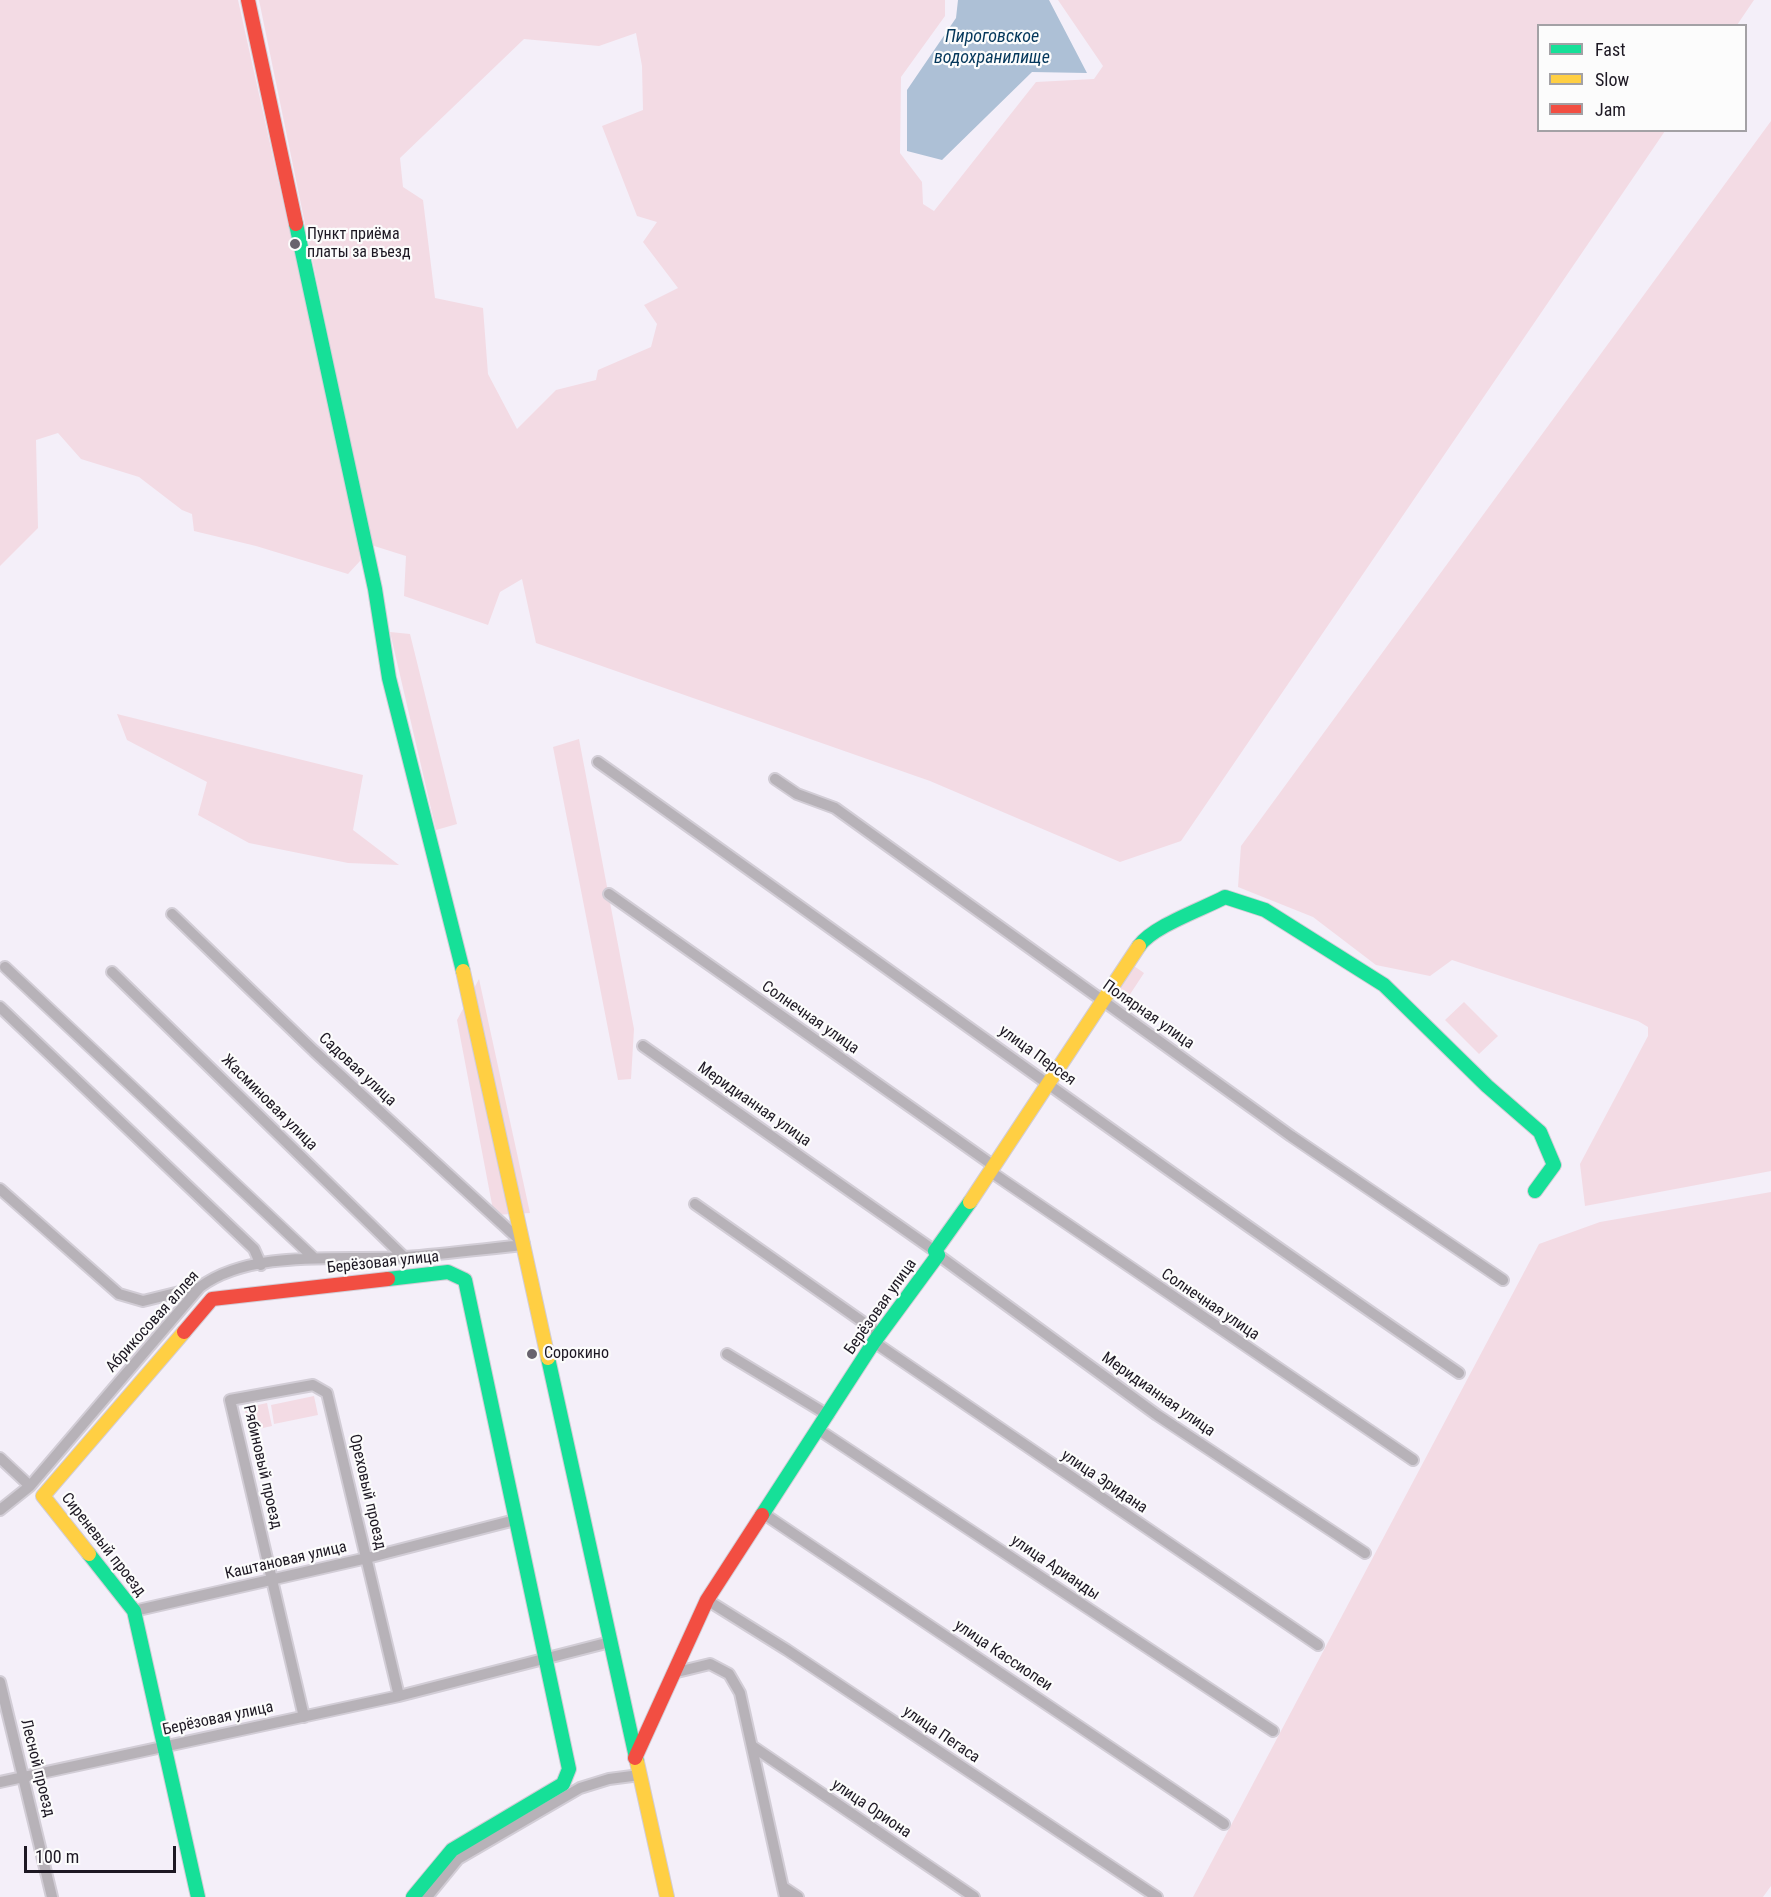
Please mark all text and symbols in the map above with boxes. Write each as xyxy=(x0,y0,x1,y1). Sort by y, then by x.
legend xyxy=(1537,24,1747,132)
water label: Пироговское водохранилище xyxy=(934,26,1050,68)
text: Fast xyxy=(1595,39,1626,60)
text: Slow xyxy=(1595,69,1629,90)
text: Jam xyxy=(1595,99,1626,120)
place label: Пункт приёма платы за въезд xyxy=(307,225,411,263)
marker: Пункт приёма платы за въезд xyxy=(288,237,302,251)
street label: Полярная улица xyxy=(1098,976,1198,1054)
street label: Солнечная улица xyxy=(758,977,862,1059)
street label: улица Персея xyxy=(995,1022,1079,1090)
street label: Садовая улица xyxy=(314,1029,400,1111)
street label: Жасминовая улица xyxy=(217,1051,321,1155)
street label: Меридианная улица xyxy=(694,1059,814,1151)
street label: Берёзовая улица xyxy=(326,1248,440,1278)
street label: Берёзовая улица xyxy=(841,1255,921,1359)
street label: Солнечная улица xyxy=(1157,1265,1263,1345)
street label: Абрикосовая аллея xyxy=(102,1267,204,1377)
place label: Сорокино xyxy=(544,1344,609,1364)
marker: Сорокино xyxy=(525,1347,539,1361)
street label: Меридианная улица xyxy=(1098,1349,1218,1441)
street label: Рябиновый проезд xyxy=(238,1403,286,1531)
street label: Ореховый проезд xyxy=(344,1432,390,1552)
street label: улица Эридана xyxy=(1057,1446,1151,1518)
street label: Сиреневый проезд xyxy=(57,1489,149,1601)
street label: улица Арианды xyxy=(1007,1531,1103,1605)
street label: Каштановая улица xyxy=(223,1538,349,1584)
street label: улица Кассиопеи xyxy=(950,1616,1056,1696)
street label: Берёзовая улица xyxy=(161,1698,275,1740)
street label: улица Пегаса xyxy=(899,1702,983,1768)
street label: Лесной проезд xyxy=(16,1717,58,1819)
street label: улица Ориона xyxy=(828,1775,914,1843)
scale bar xyxy=(27,1834,178,1872)
text: 100 m xyxy=(35,1846,79,1867)

